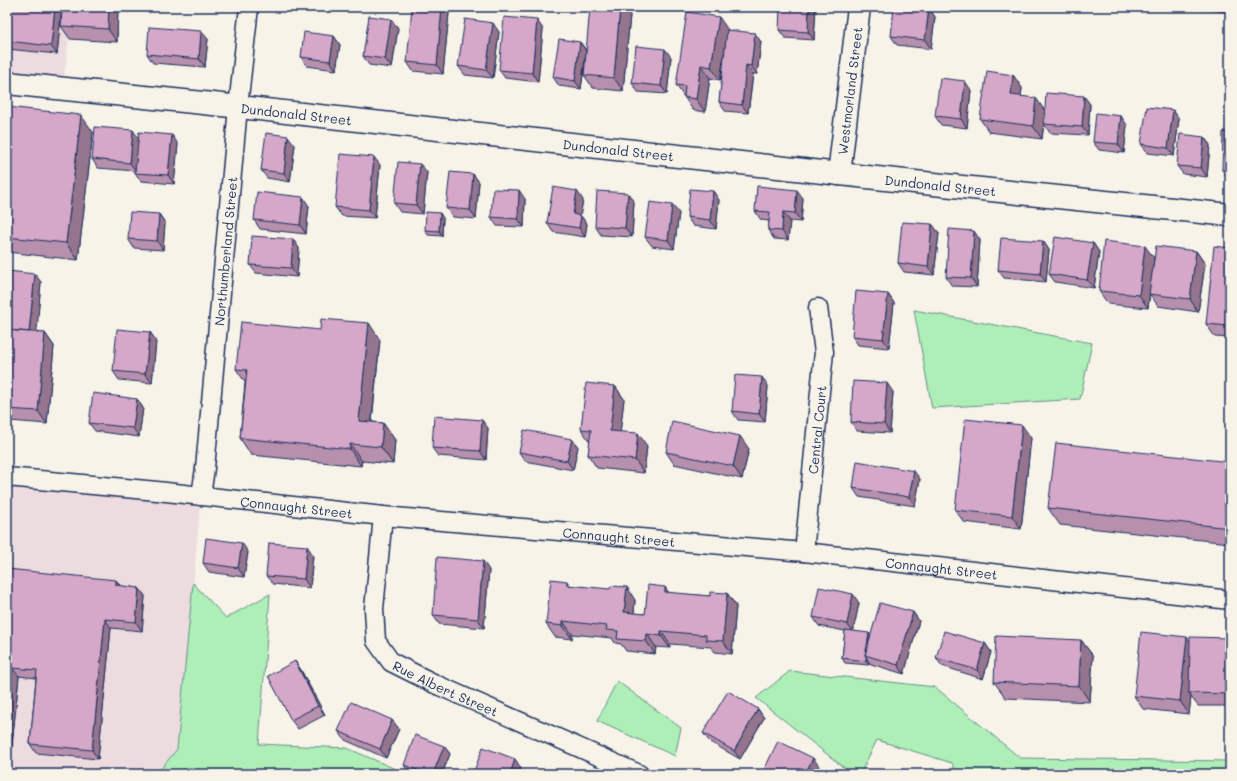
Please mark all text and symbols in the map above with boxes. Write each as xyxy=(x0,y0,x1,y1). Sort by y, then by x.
street label: Westmorland Street xyxy=(833,25,865,155)
street label: Dundonald Street xyxy=(240,99,353,128)
street label: Dundonald Street xyxy=(562,135,675,164)
street label: Dundonald Street xyxy=(884,170,997,199)
street label: Northumberland Street xyxy=(210,176,240,327)
street label: Central Court xyxy=(803,384,829,475)
street label: Connaught Street xyxy=(239,492,354,521)
street label: Connaught Street xyxy=(562,523,676,549)
street label: Connaught Street xyxy=(885,553,999,582)
street label: Rue Albert Street xyxy=(390,656,501,720)

